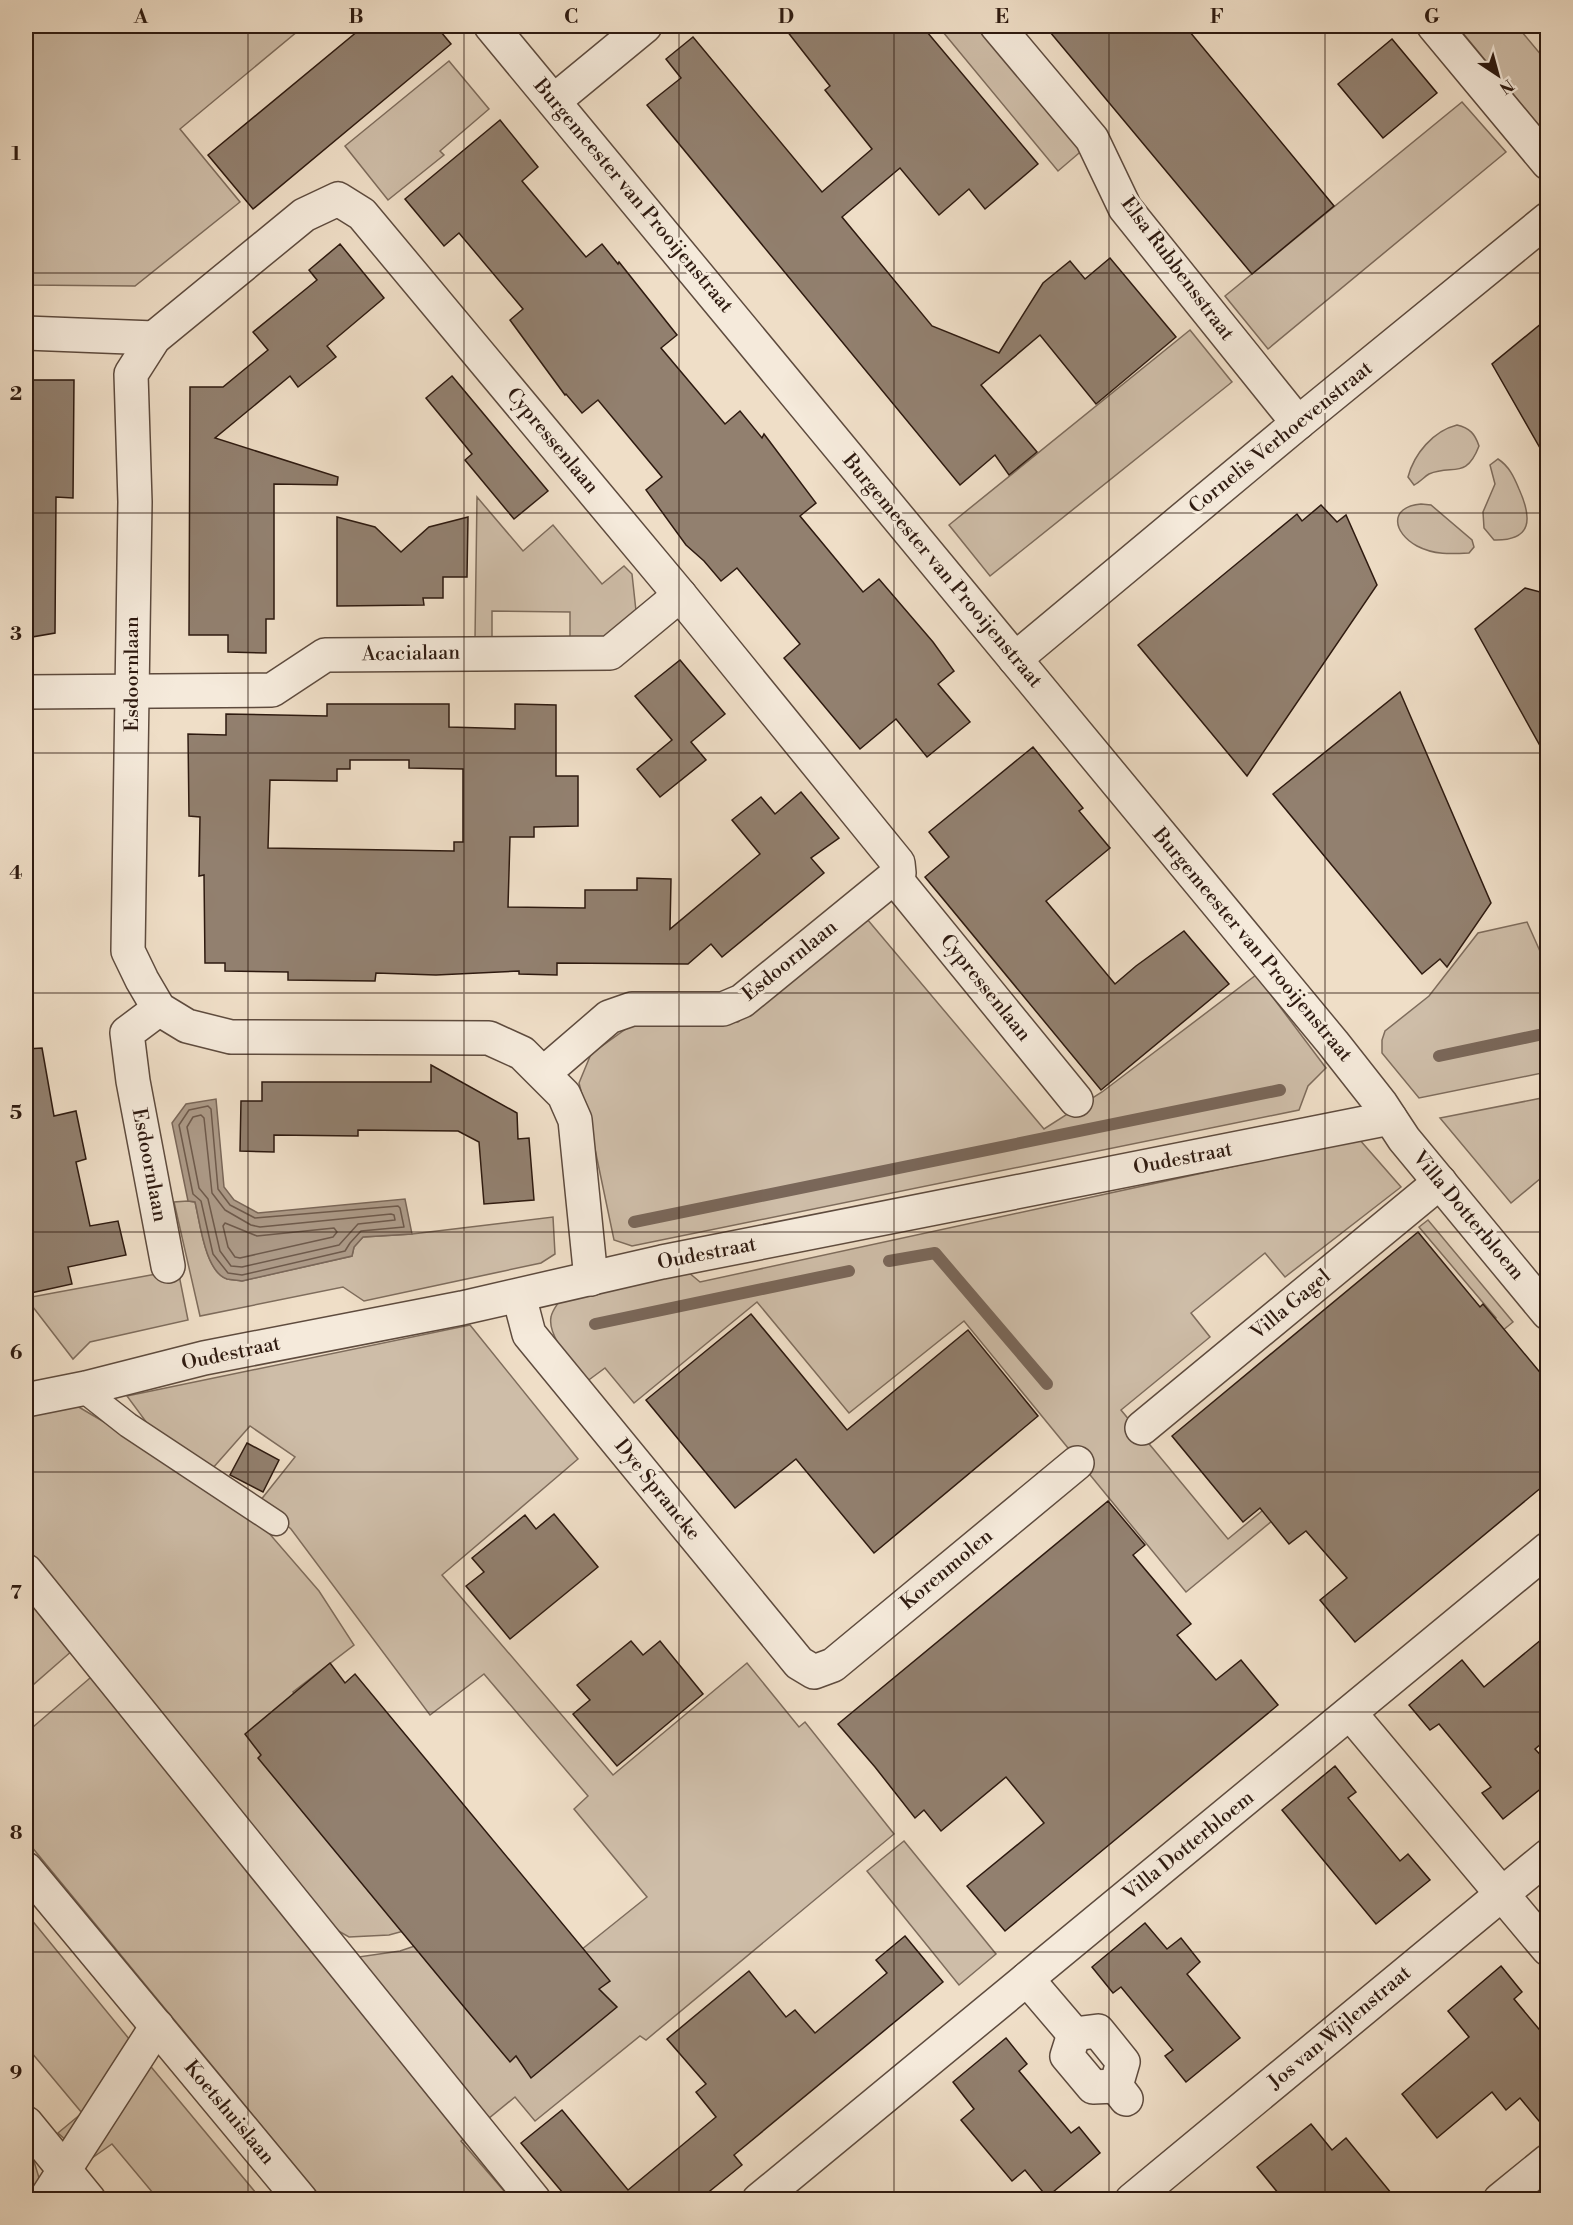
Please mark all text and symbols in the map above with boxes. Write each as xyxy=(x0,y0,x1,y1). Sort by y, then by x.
text: A xyxy=(133,5,149,30)
text: B xyxy=(348,5,364,30)
text: C xyxy=(564,5,578,30)
text: D xyxy=(778,5,794,30)
text: E xyxy=(995,5,1009,30)
text: F xyxy=(1210,5,1224,30)
text: G xyxy=(1424,5,1440,30)
north arrow xyxy=(1468,45,1528,105)
street label: Burgemeester van Prooijenstraat xyxy=(527,73,738,318)
text: N xyxy=(1495,75,1517,98)
text: 1 xyxy=(11,142,21,167)
street label: Elsa Rubbensstraat xyxy=(1115,192,1239,346)
street label: Cornelis Verhoevenstraat xyxy=(1184,356,1378,520)
text: 2 xyxy=(10,382,22,407)
street label: Cypressenlaan xyxy=(500,383,604,499)
street label: Burgemeester van Prooijenstraat xyxy=(836,448,1047,693)
street label: Esdoornlaan xyxy=(120,616,145,732)
text: 3 xyxy=(10,622,22,647)
street label: Acacialaan xyxy=(361,641,460,667)
street label: Burgemeester van Prooijenstraat xyxy=(1146,822,1357,1067)
text: 4 xyxy=(9,861,23,886)
street label: Esdoornlaan xyxy=(737,915,843,1007)
street label: Cypressenlaan xyxy=(934,929,1036,1047)
text: 5 xyxy=(10,1101,22,1126)
street label: Esdoornlaan xyxy=(126,1106,172,1224)
street label: Oudestraat xyxy=(1131,1137,1235,1181)
street label: Villa Dotterbloem xyxy=(1406,1145,1530,1286)
street label: Oudestraat xyxy=(655,1232,759,1276)
street label: Villa Gagel xyxy=(1245,1264,1336,1346)
street label: Oudestraat xyxy=(179,1331,283,1377)
text: 6 xyxy=(10,1341,23,1366)
street label: Dye Sprancke xyxy=(608,1434,706,1546)
street label: Korenmolen xyxy=(896,1524,998,1616)
text: 7 xyxy=(10,1581,22,1606)
street label: Villa Dotterbloem xyxy=(1118,1785,1260,1907)
text: 8 xyxy=(10,1821,23,1846)
street label: Jos van Wijlenstraat xyxy=(1263,1961,1417,2096)
street label: Koetshuislaan xyxy=(178,2056,280,2170)
text: 9 xyxy=(10,2061,22,2086)

